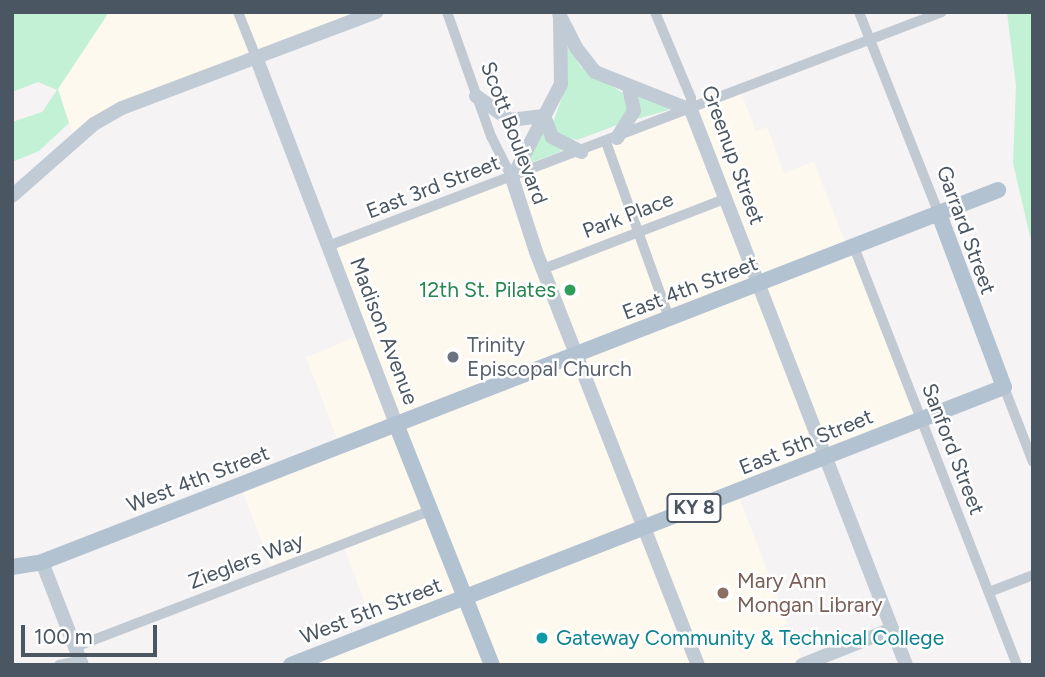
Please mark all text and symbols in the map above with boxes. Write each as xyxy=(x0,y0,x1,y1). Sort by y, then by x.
street label: Scott Boulevard xyxy=(475,58,553,208)
street label: Greenup Street xyxy=(696,82,770,228)
street label: East 3rd Street xyxy=(363,150,503,224)
street label: Garrard Street xyxy=(931,162,1001,298)
street label: Park Place xyxy=(579,186,677,244)
street label: East 4th Street xyxy=(619,251,761,325)
street label: Madison Avenue xyxy=(344,254,424,408)
place label: 12th St. Pilates xyxy=(419,277,556,303)
marker: 12th St. Pilates xyxy=(562,282,578,298)
place label: Trinity Episcopal Church xyxy=(467,332,632,382)
marker: Trinity Episcopal Church xyxy=(445,349,461,365)
street label: Sanford Street xyxy=(916,380,990,518)
street label: East 5th Street xyxy=(736,404,876,480)
street label: West 4th Street xyxy=(123,440,273,518)
road number: KY 8 xyxy=(666,492,722,524)
street label: Zieglers Way xyxy=(185,528,307,594)
place label: Mary Ann Mongan Library xyxy=(737,568,883,618)
street label: West 5th Street xyxy=(297,572,445,650)
marker: Mary Ann Mongan Library xyxy=(715,585,731,601)
scale bar xyxy=(24,610,161,654)
text: 100 m xyxy=(34,624,93,649)
place label: Gateway Community & Technical College xyxy=(556,625,944,651)
marker: Gateway Community & Technical College xyxy=(534,630,550,646)

